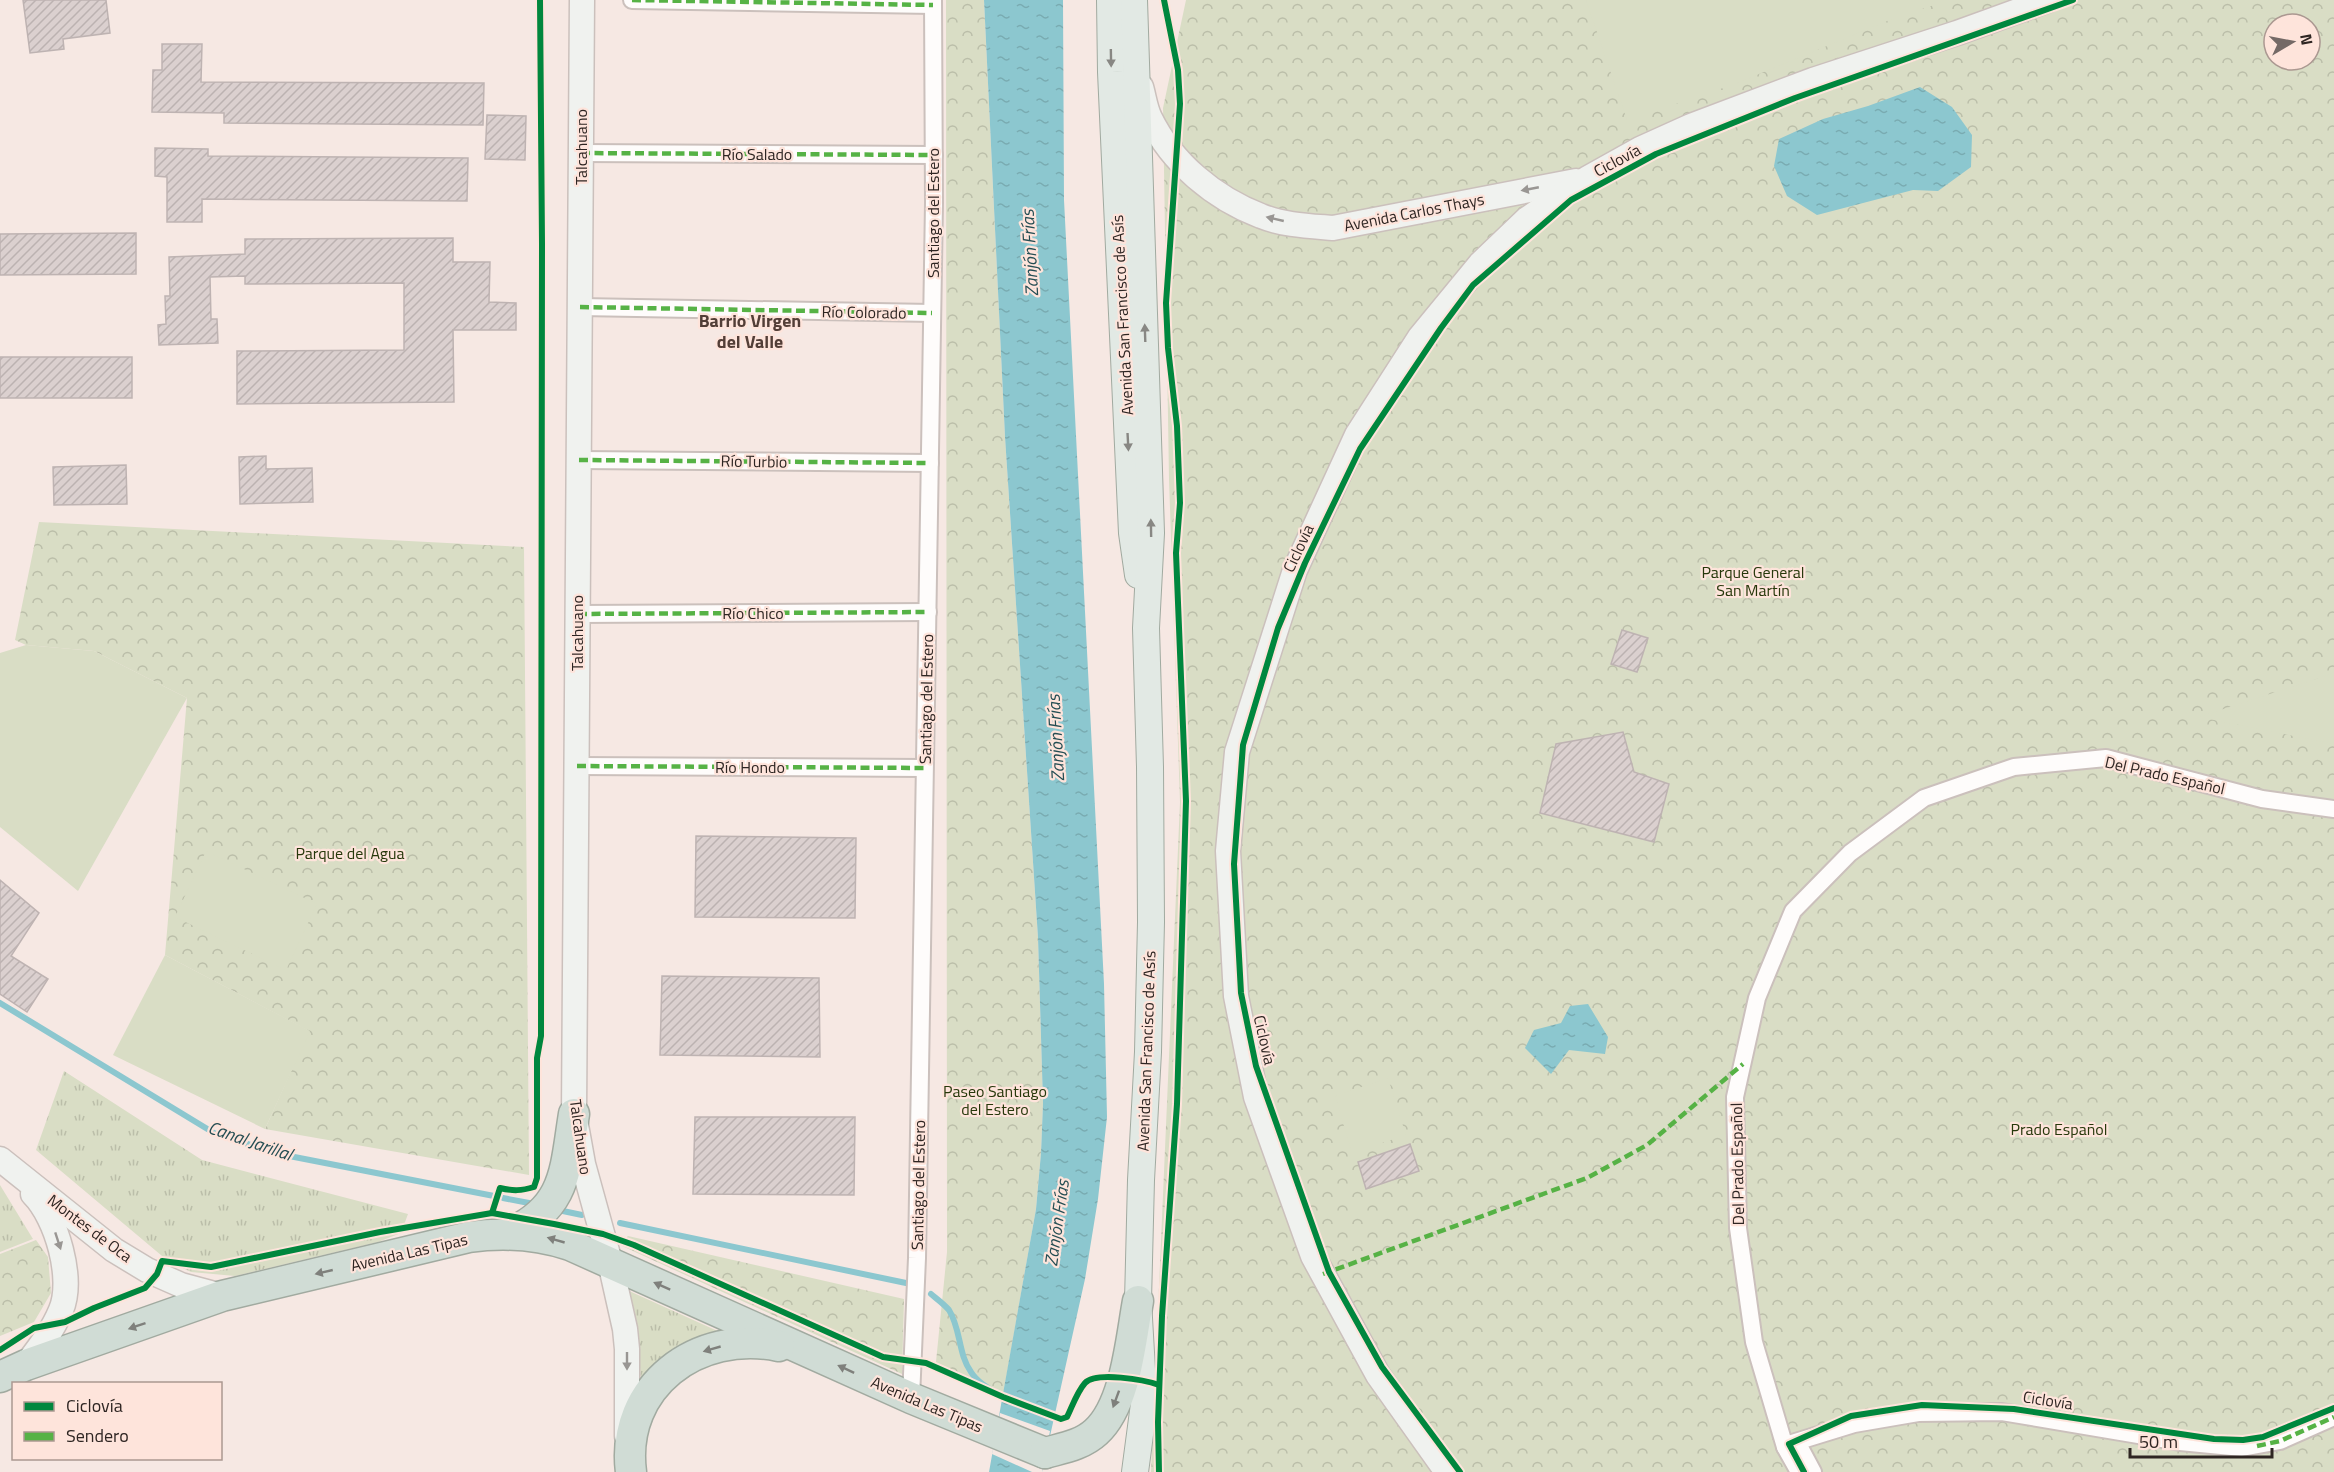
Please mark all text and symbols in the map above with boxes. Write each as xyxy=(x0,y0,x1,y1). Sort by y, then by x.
north arrow xyxy=(2262,12,2322,72)
text: N xyxy=(2294,32,2320,47)
one-way arrow xyxy=(1106,49,1116,68)
street label: Talcahuano xyxy=(569,109,593,185)
street label: Ciclovía xyxy=(1589,138,1645,182)
street label: Río Salado xyxy=(722,142,792,166)
street label: Santiago del Estero xyxy=(921,148,945,278)
one-way arrow xyxy=(1520,185,1539,194)
street label: Avenida Carlos Thays xyxy=(1342,187,1486,237)
water label: Zanjón Frías xyxy=(1014,208,1045,297)
street label: Avenida San Francisco de Asís xyxy=(1105,214,1139,416)
one-way arrow xyxy=(1266,214,1284,224)
street label: Río Colorado xyxy=(821,299,907,325)
district label: Barrio Virgen del Valle xyxy=(699,307,801,355)
one-way arrow xyxy=(1140,324,1149,343)
one-way arrow xyxy=(1123,433,1132,452)
street label: Río Turbio xyxy=(720,448,788,474)
one-way arrow xyxy=(1146,518,1156,537)
street label: Ciclovía xyxy=(1276,520,1320,576)
park label: Parque General San Martín xyxy=(1701,560,1805,602)
street label: Talcahuano xyxy=(565,595,589,671)
street label: Río Chico xyxy=(722,601,784,625)
street label: Santiago del Estero xyxy=(913,634,939,764)
water label: Zanjón Frías xyxy=(1040,693,1071,782)
street label: Del Prado Español xyxy=(2103,750,2227,800)
street label: Río Hondo xyxy=(715,755,785,779)
park label: Parque del Agua xyxy=(295,841,405,865)
street label: Avenida San Francisco de Asís xyxy=(1131,950,1161,1152)
street label: Ciclovía xyxy=(1248,1013,1282,1067)
park label: Paseo Santiago del Estero xyxy=(943,1079,1047,1121)
street label: Talcahuano xyxy=(564,1098,598,1176)
street label: Del Prado Español xyxy=(1724,1103,1750,1225)
water label: Canal Jarillal xyxy=(204,1114,298,1168)
park label: Prado Español xyxy=(2011,1117,2107,1141)
street label: Santiago del Estero xyxy=(905,1120,931,1250)
water label: Zanjón Frías xyxy=(1037,1177,1076,1268)
street label: Montes de Oca xyxy=(43,1188,137,1268)
street label: Avenida Las Tipas xyxy=(348,1227,470,1277)
one-way arrow xyxy=(53,1232,63,1250)
one-way arrow xyxy=(547,1235,565,1244)
one-way arrow xyxy=(315,1267,333,1277)
one-way arrow xyxy=(653,1281,670,1290)
one-way arrow xyxy=(128,1321,146,1331)
one-way arrow xyxy=(703,1345,721,1355)
one-way arrow xyxy=(622,1352,632,1371)
one-way arrow xyxy=(837,1363,855,1373)
street label: Avenida Las Tipas xyxy=(867,1370,987,1438)
legend xyxy=(12,1382,222,1460)
street label: Ciclovía xyxy=(2021,1384,2075,1416)
one-way arrow xyxy=(1110,1390,1120,1408)
text: Ciclovía xyxy=(66,1392,123,1419)
scale bar xyxy=(2130,1421,2272,1459)
text: Sendero xyxy=(66,1422,129,1449)
text: 50 m xyxy=(2139,1428,2178,1455)

